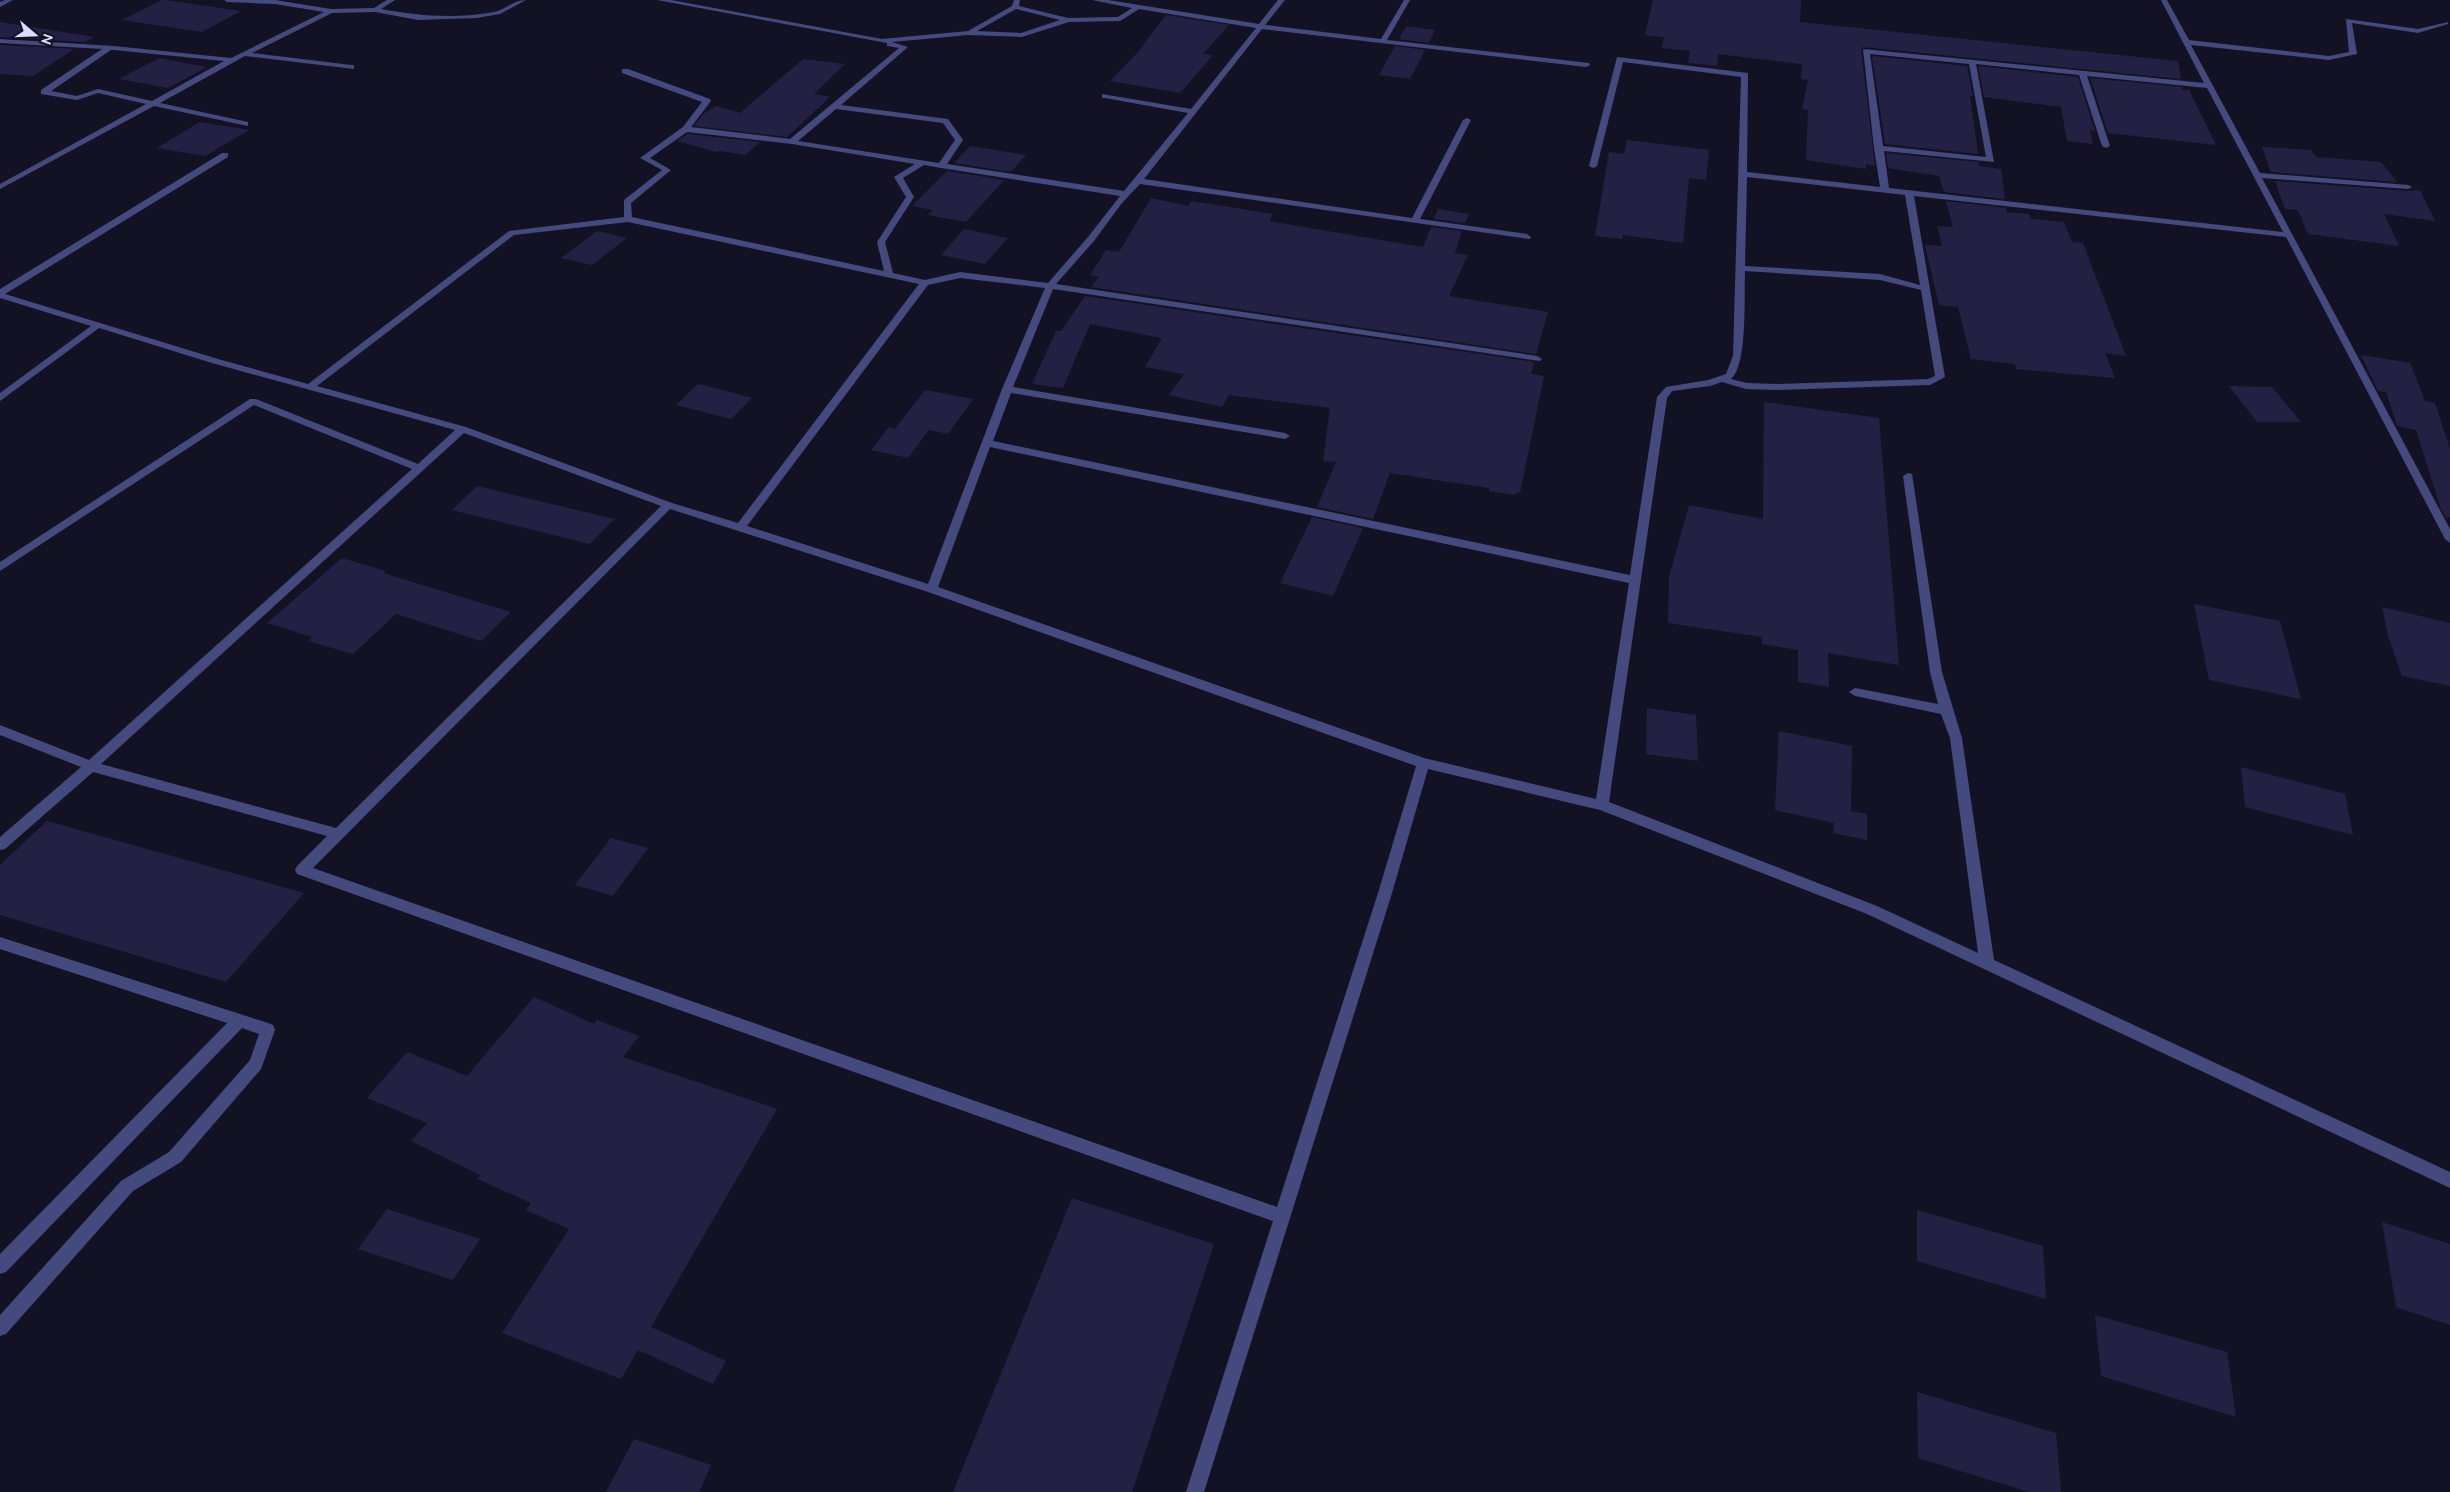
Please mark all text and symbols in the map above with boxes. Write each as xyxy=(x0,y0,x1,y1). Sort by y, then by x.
north arrow xyxy=(10,10,60,60)
text: N xyxy=(38,32,57,47)

